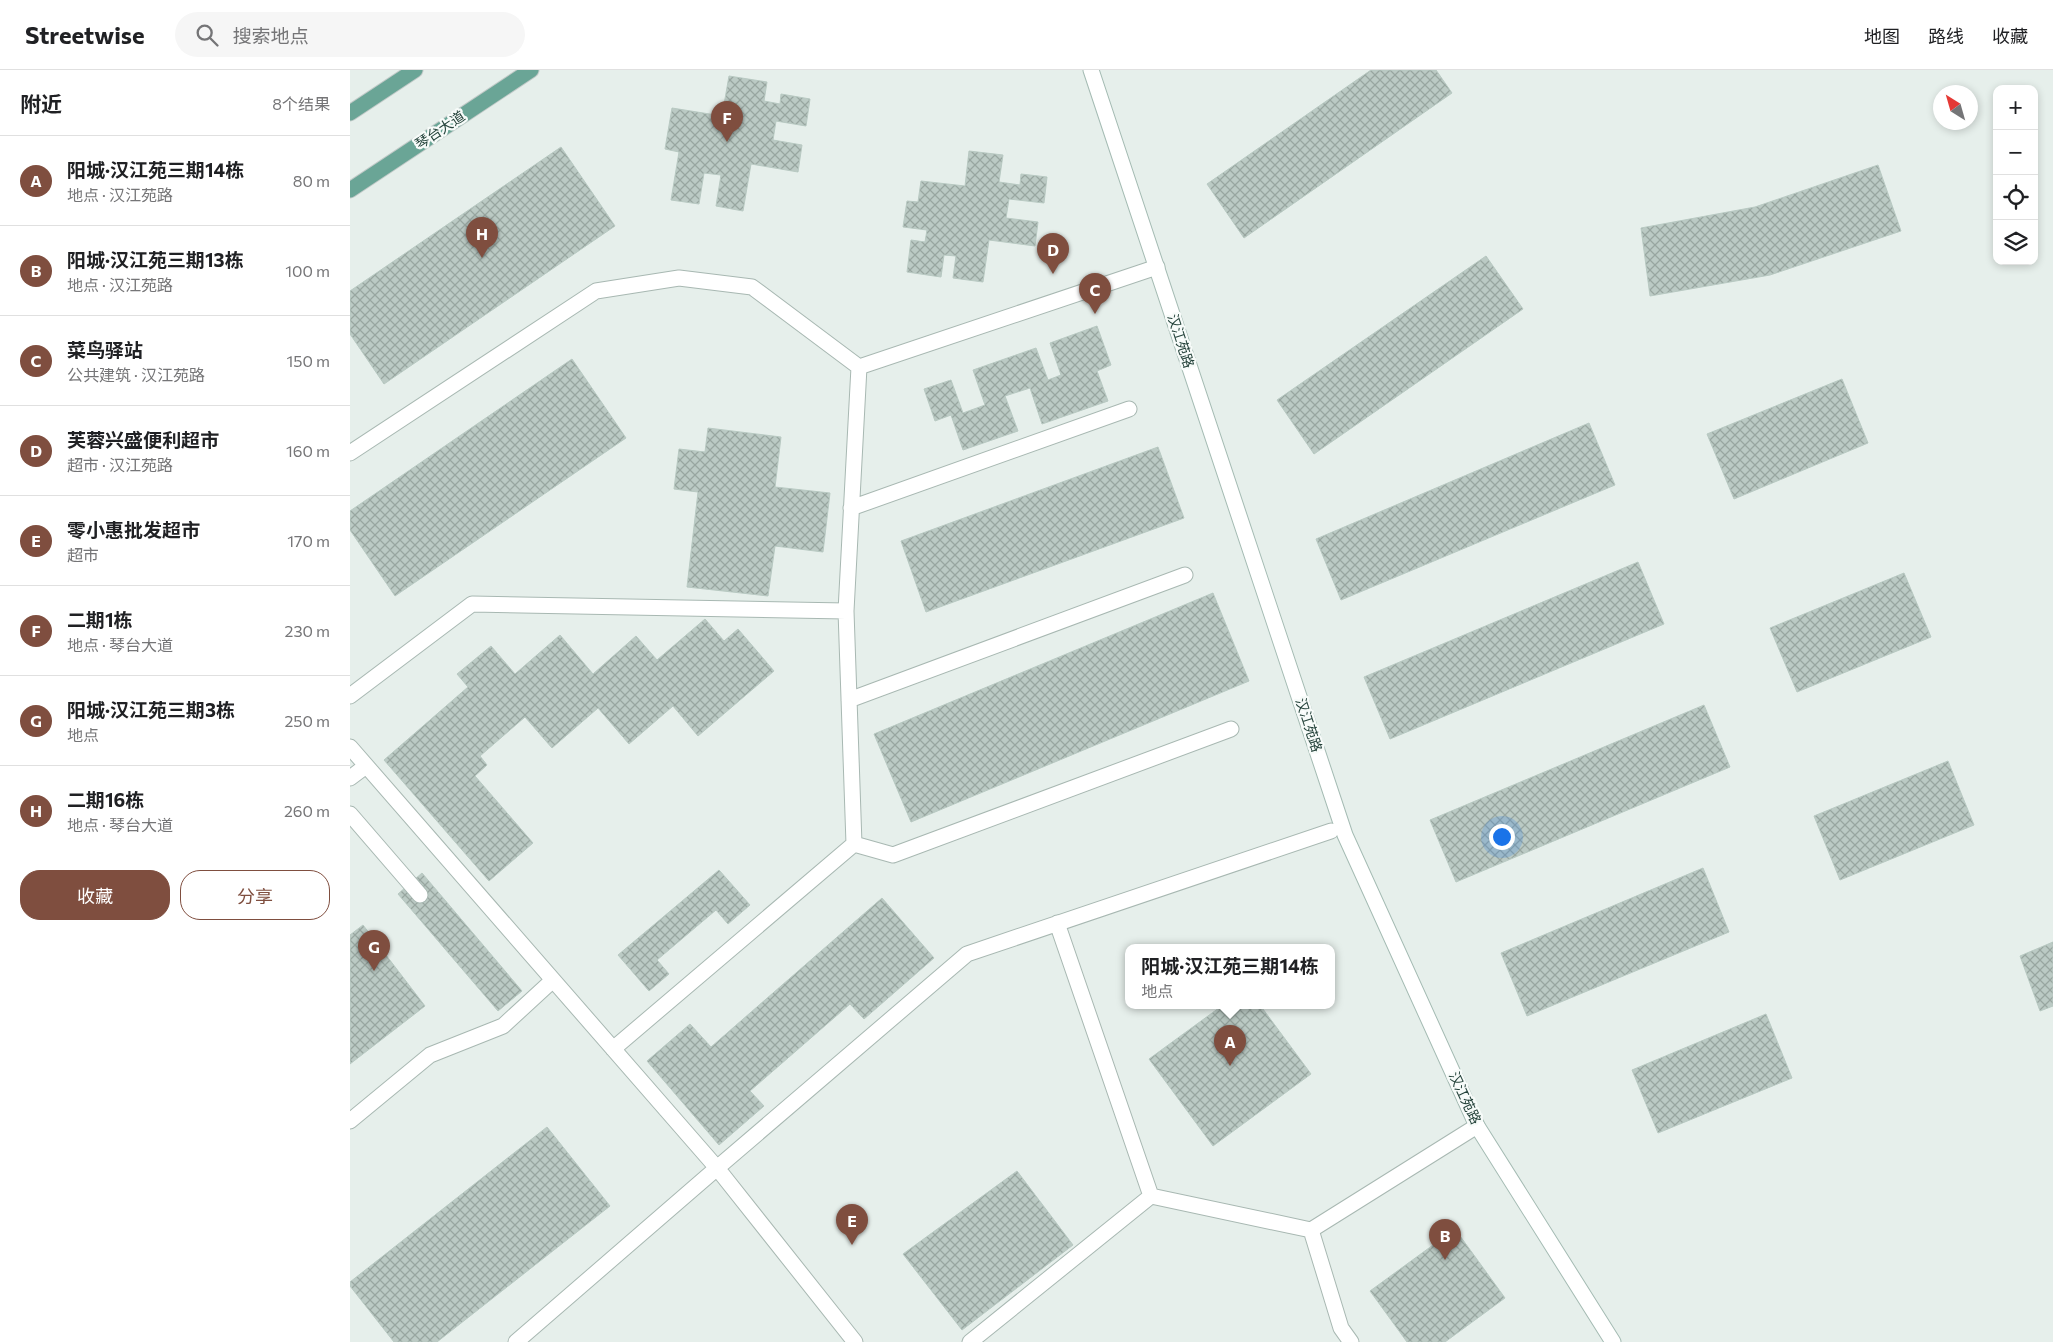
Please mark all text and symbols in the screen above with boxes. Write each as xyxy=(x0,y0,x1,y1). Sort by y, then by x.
search box xyxy=(175,12,525,57)
text: Streetwise xyxy=(25,20,145,49)
icon: search xyxy=(193,21,221,49)
text: 搜索地点 xyxy=(233,24,309,47)
text: 地图 xyxy=(1864,25,1900,47)
text: 路线 xyxy=(1928,25,1964,47)
text: 收藏 xyxy=(1992,25,2028,47)
north arrow xyxy=(1933,85,1978,130)
map controls xyxy=(1993,85,2038,265)
button: + xyxy=(1993,85,2038,130)
text: 附近 xyxy=(20,91,62,116)
text: 8个结果 xyxy=(272,94,330,113)
pin: F xyxy=(711,101,743,142)
street label: 琴台大道 xyxy=(412,107,468,152)
button: − xyxy=(1993,130,2038,175)
text: 阳城·汉江苑三期14栋 xyxy=(67,158,244,181)
text: A xyxy=(30,171,42,190)
text: 80 m xyxy=(293,171,330,190)
button: locate xyxy=(1993,175,2038,220)
text: 地点 · 汉江苑路 xyxy=(67,185,173,204)
pin: H xyxy=(466,217,498,258)
button: layers xyxy=(1993,220,2038,265)
pin: D xyxy=(1037,233,1069,274)
text: 阳城·汉江苑三期13栋 xyxy=(67,248,244,271)
text: B xyxy=(31,261,41,280)
text: 100 m xyxy=(285,261,330,280)
pin: C xyxy=(1079,273,1111,314)
text: 地点 · 汉江苑路 xyxy=(67,275,173,294)
street label: 汉江苑路 xyxy=(1165,312,1198,370)
text: 菜鸟驿站 xyxy=(67,338,143,361)
text: C xyxy=(31,351,41,370)
text: 150 m xyxy=(287,351,330,370)
text: 公共建筑 · 汉江苑路 xyxy=(67,365,205,384)
text: 芙蓉兴盛便利超市 xyxy=(67,428,219,451)
text: D xyxy=(30,441,42,460)
text: 160 m xyxy=(286,441,330,460)
text: 超市 · 汉江苑路 xyxy=(67,455,173,474)
text: 零小惠批发超市 xyxy=(67,518,200,541)
text: E xyxy=(31,531,41,550)
text: 170 m xyxy=(287,531,330,550)
text: 超市 xyxy=(67,545,99,564)
text: 二期1栋 xyxy=(67,608,133,631)
text: F xyxy=(31,621,41,640)
text: 230 m xyxy=(285,621,330,640)
text: 地点 · 琴台大道 xyxy=(67,635,173,654)
street label: 汉江苑路 xyxy=(1293,696,1326,754)
text: 阳城·汉江苑三期3栋 xyxy=(67,698,235,721)
text: G xyxy=(30,711,42,730)
text: 250 m xyxy=(284,711,330,730)
text: 地点 xyxy=(67,725,99,744)
text: 二期16栋 xyxy=(67,788,144,811)
text: H xyxy=(30,801,42,820)
text: 260 m xyxy=(284,801,330,820)
text: 地点 · 琴台大道 xyxy=(67,815,173,834)
your location xyxy=(1489,824,1515,850)
button: 收藏 xyxy=(20,870,170,920)
button: 分享 xyxy=(180,870,330,920)
pin: G xyxy=(358,930,390,971)
popup xyxy=(1125,944,1335,1009)
text: 阳城·汉江苑三期14栋 xyxy=(1141,954,1319,977)
text: 地点 xyxy=(1141,981,1173,1000)
pin: A xyxy=(1214,1025,1246,1066)
street label: 汉江苑路 xyxy=(1446,1069,1485,1127)
pin: E xyxy=(836,1204,868,1245)
pin: B xyxy=(1429,1219,1461,1260)

